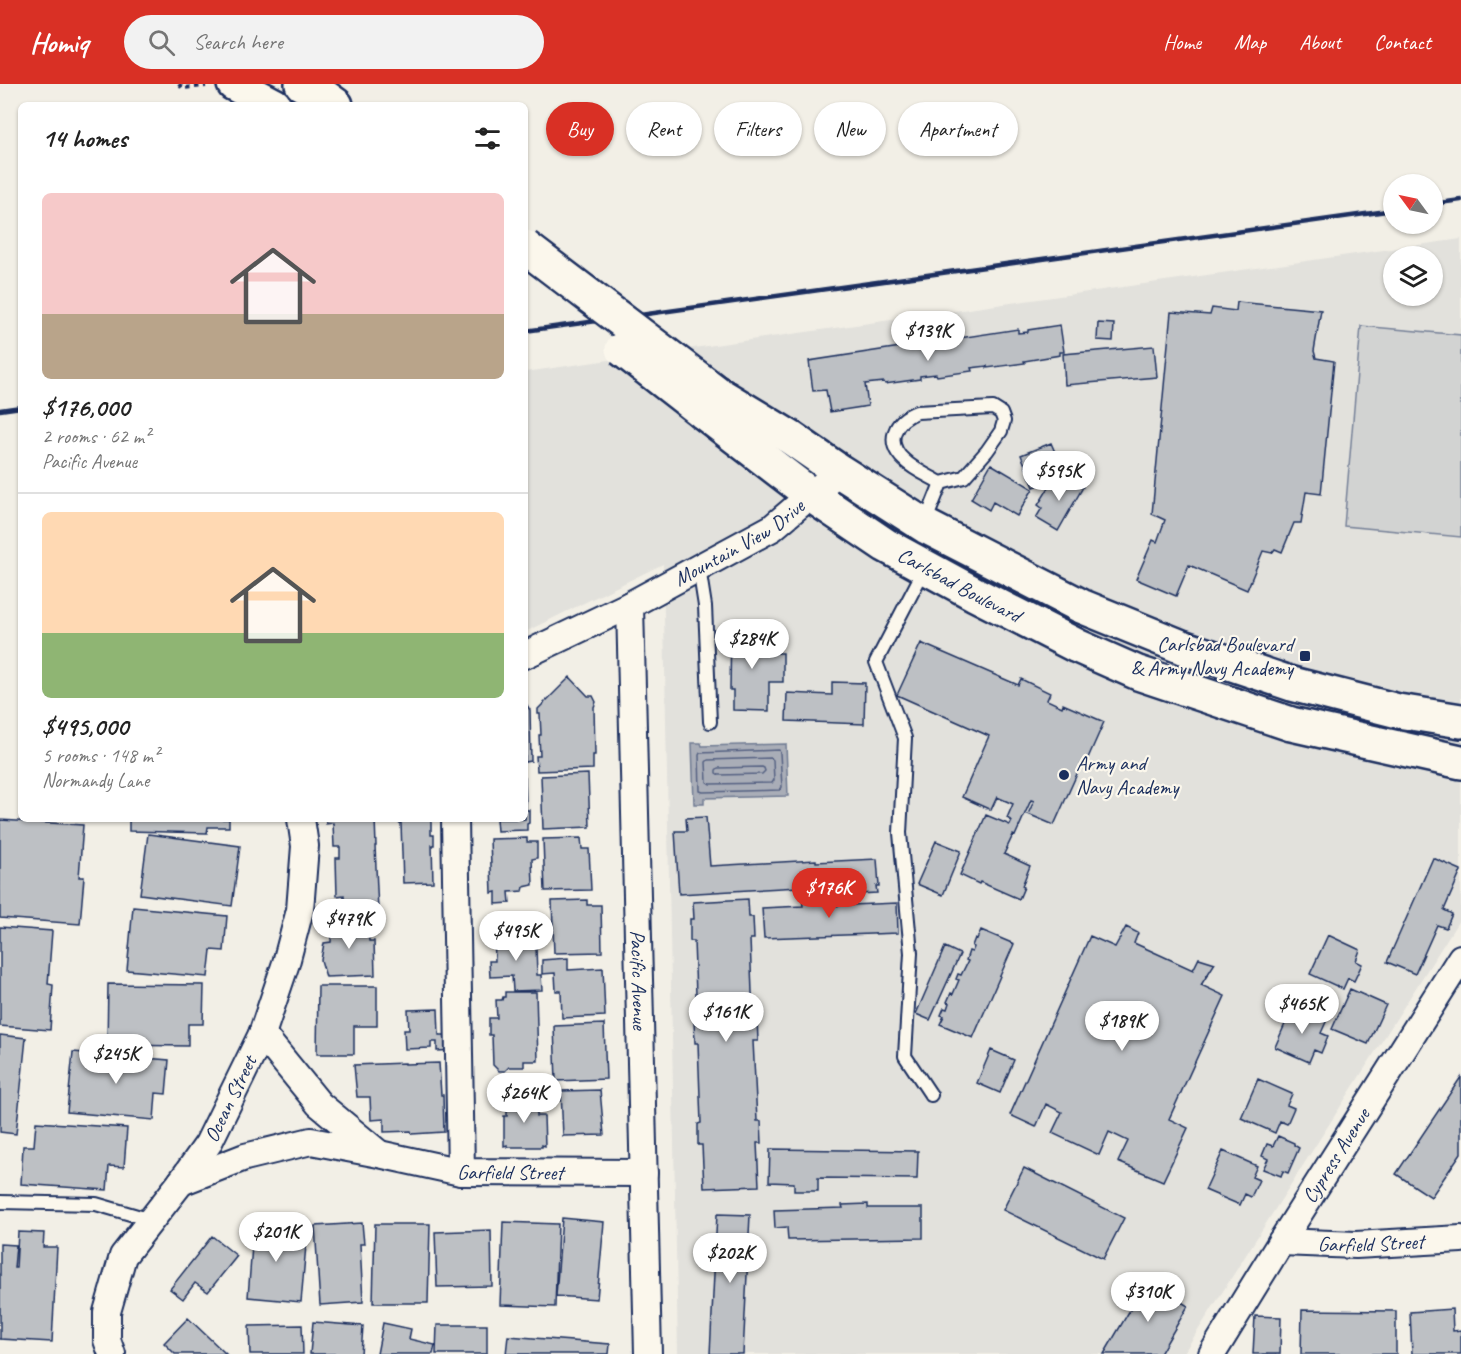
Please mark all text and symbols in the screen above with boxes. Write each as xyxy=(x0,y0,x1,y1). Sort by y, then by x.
search box xyxy=(124,15,544,69)
text: Homiq xyxy=(30,25,88,60)
icon: search xyxy=(145,26,178,59)
text: Search here xyxy=(193,28,283,56)
text: Home xyxy=(1163,29,1201,55)
text: Map xyxy=(1234,29,1266,55)
text: About xyxy=(1299,29,1341,55)
text: Contact xyxy=(1374,29,1431,55)
chip: Buy xyxy=(546,102,614,156)
chip: Rent xyxy=(626,102,702,156)
chip: Filters xyxy=(714,102,802,156)
chip: New xyxy=(814,102,886,156)
chip: Apartment xyxy=(898,102,1018,156)
text: 14 homes xyxy=(42,122,127,155)
icon: filters xyxy=(471,122,504,155)
north arrow xyxy=(1383,174,1443,234)
map controls xyxy=(1383,174,1443,306)
icon: home xyxy=(219,232,327,340)
button: layers xyxy=(1383,246,1443,306)
pin: $139K xyxy=(886,311,970,362)
text: $139K xyxy=(905,318,951,343)
text: $176,000 xyxy=(42,391,130,424)
text: 2 rooms · 62 m² xyxy=(42,424,150,449)
text: Pacific Avenue xyxy=(42,449,137,474)
pin: $595K xyxy=(1017,451,1101,502)
text: $595K xyxy=(1036,458,1082,483)
street label: Mountain View Drive xyxy=(669,493,810,592)
street label: Carlsbad Boulevard xyxy=(893,541,1028,630)
icon: home xyxy=(219,551,327,659)
pin: $284K xyxy=(710,619,794,670)
text: $284K xyxy=(729,626,775,651)
place label: Carlsbad Boulevard & Army Navy Academy xyxy=(1131,631,1296,681)
marker: Carlsbad Boulevard & Army Navy Academy xyxy=(1298,649,1312,663)
text: $495,000 xyxy=(42,710,128,743)
text: 5 rooms · 148 m² xyxy=(42,743,159,768)
place label: Army and Navy Academy xyxy=(1076,750,1180,800)
text: Normandy Lane xyxy=(42,768,149,793)
marker: Army and Navy Academy xyxy=(1057,768,1071,782)
pin: $176K xyxy=(787,868,871,919)
text: $176K xyxy=(806,875,852,900)
pin: $479K xyxy=(307,899,391,950)
text: $479K xyxy=(326,906,372,931)
pin: $495K xyxy=(474,911,558,962)
text: $495K xyxy=(493,918,539,943)
street label: Pacific Avenue xyxy=(625,930,653,1031)
pin: $465K xyxy=(1260,984,1344,1035)
text: $465K xyxy=(1279,991,1325,1016)
pin: $161K xyxy=(684,992,768,1043)
text: $161K xyxy=(703,999,749,1024)
pin: $189K xyxy=(1080,1001,1164,1052)
text: $189K xyxy=(1099,1008,1145,1033)
pin: $245K xyxy=(74,1034,158,1085)
text: $245K xyxy=(93,1041,139,1066)
street label: Ocean Street xyxy=(198,1050,263,1146)
pin: $264K xyxy=(482,1073,566,1124)
text: $264K xyxy=(501,1080,547,1105)
street label: Cypress Avenue xyxy=(1296,1101,1377,1208)
street label: Garfield Street xyxy=(457,1159,566,1186)
pin: $201K xyxy=(234,1212,318,1263)
text: $201K xyxy=(253,1219,299,1244)
street label: Garfield Street xyxy=(1317,1228,1428,1258)
pin: $202K xyxy=(688,1233,772,1284)
text: $202K xyxy=(707,1240,753,1265)
pin: $310K xyxy=(1106,1272,1190,1323)
text: $310K xyxy=(1125,1279,1171,1304)

